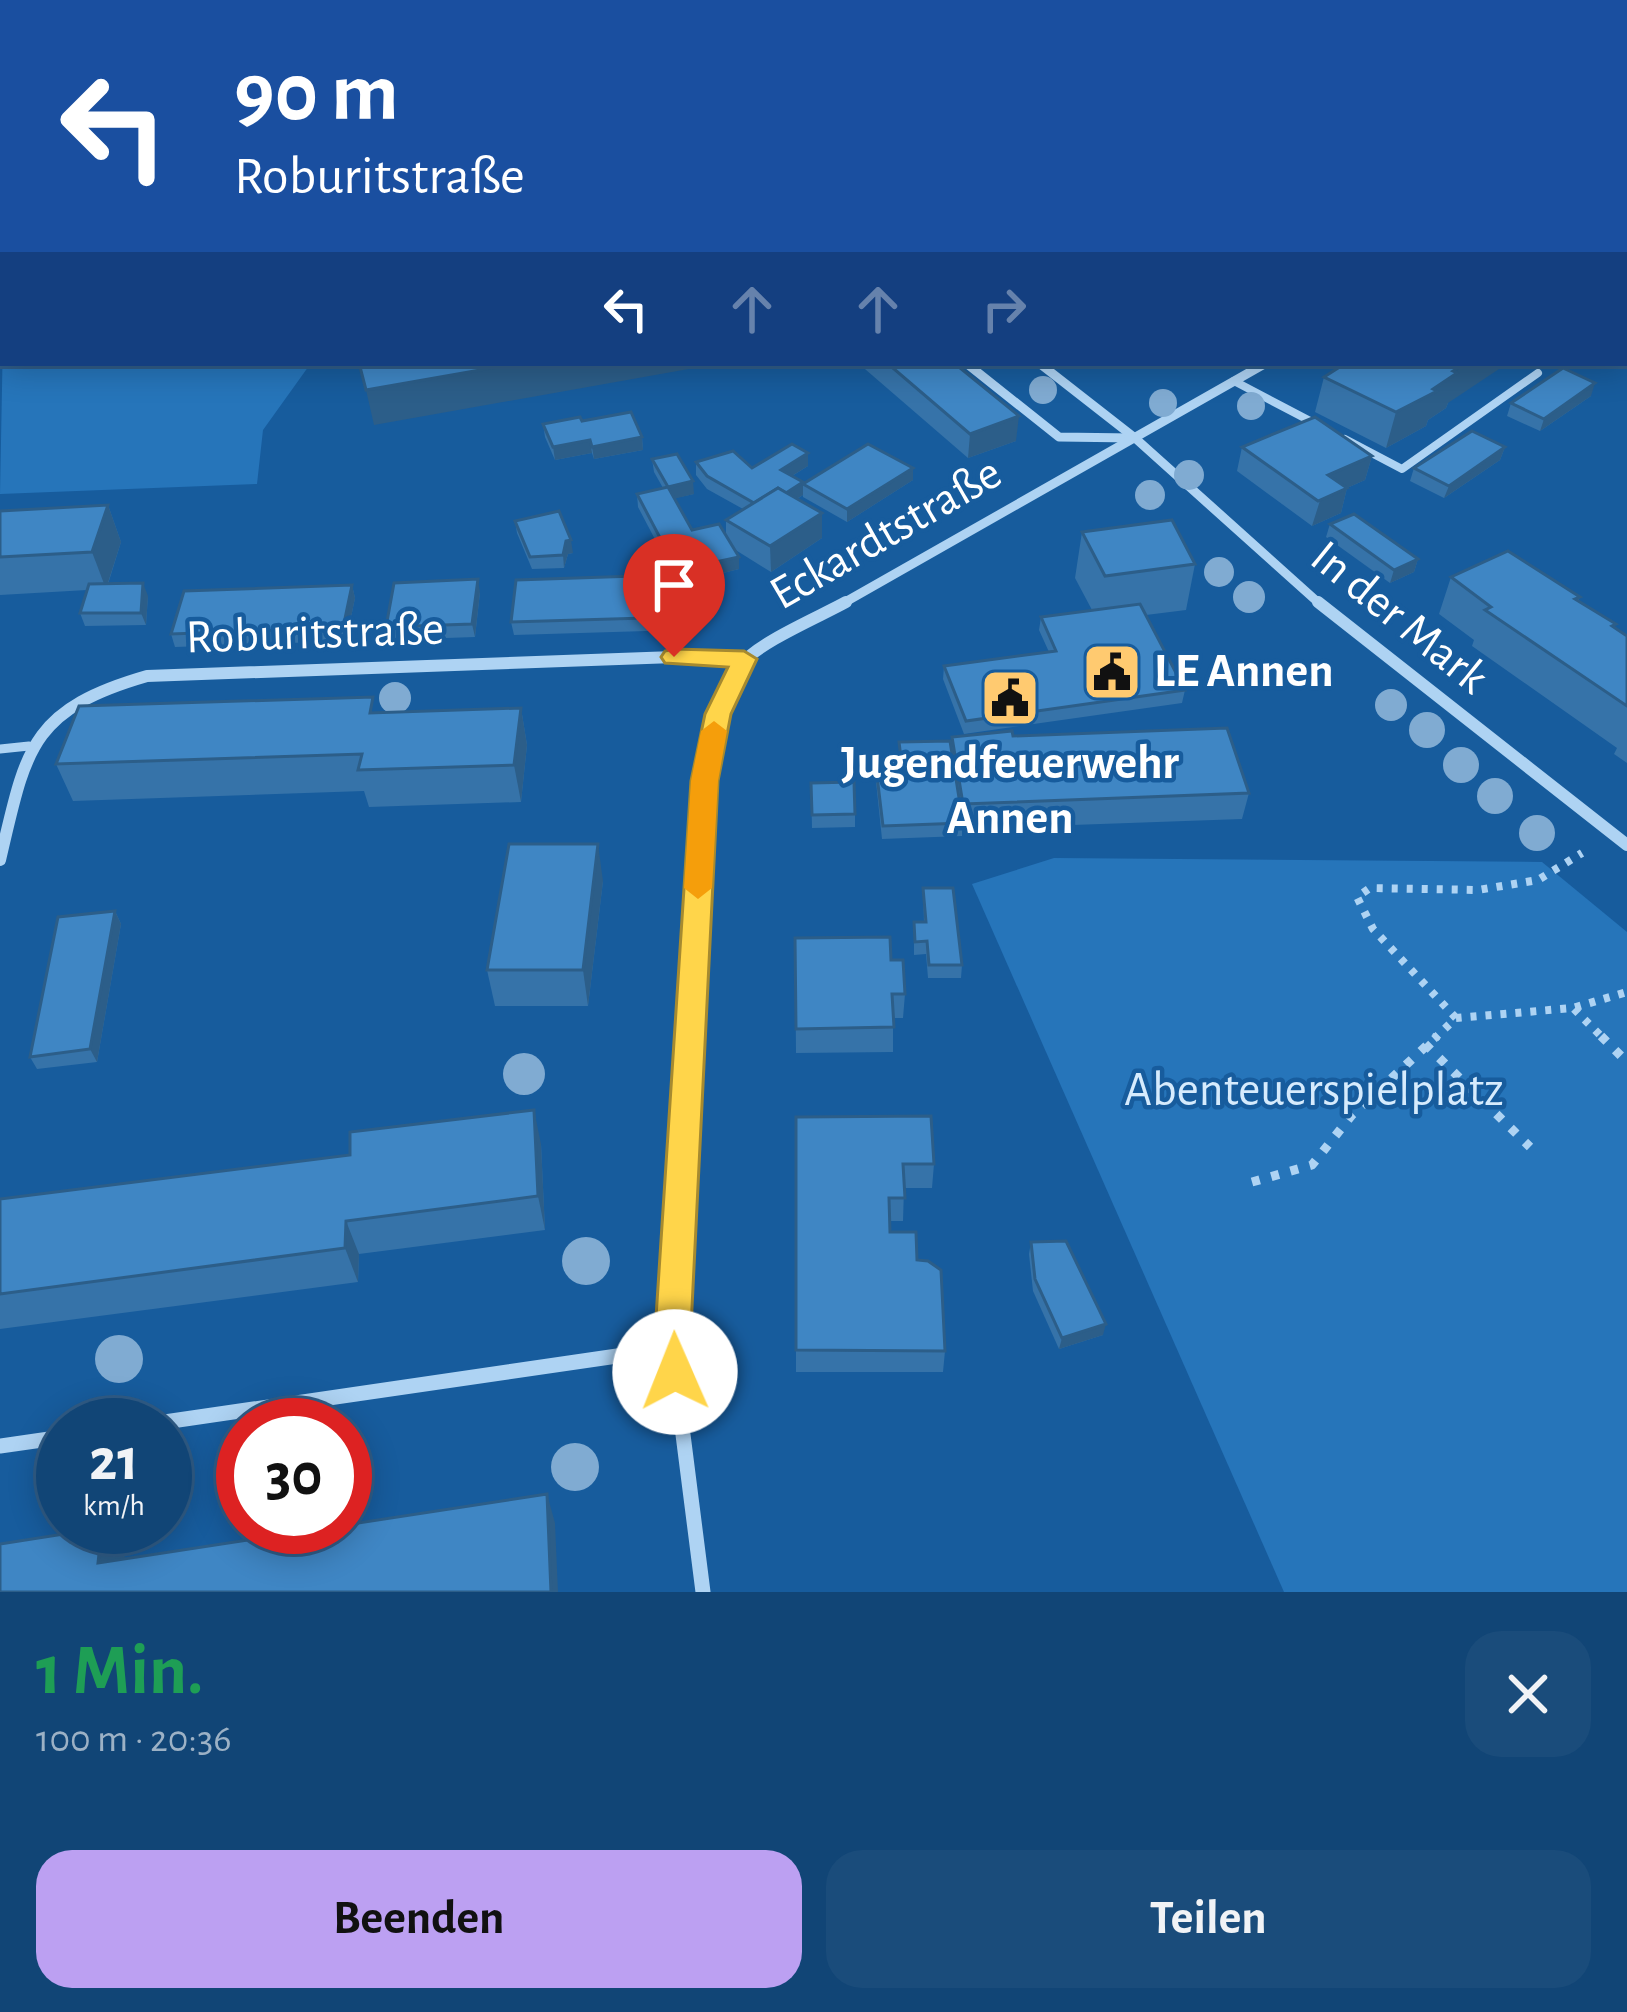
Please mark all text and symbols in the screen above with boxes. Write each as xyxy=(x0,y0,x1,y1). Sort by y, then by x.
icon: left xyxy=(36,48,192,204)
text: 90 m xyxy=(234,52,399,136)
text: Roburitstraße xyxy=(234,150,525,204)
icon: left xyxy=(593,276,659,342)
icon: ahead xyxy=(719,276,785,342)
icon: ahead xyxy=(845,276,911,342)
icon: right xyxy=(971,276,1037,342)
street label: Eckardtstraße xyxy=(762,449,1010,619)
street label: In der Mark xyxy=(1302,533,1497,703)
pin xyxy=(623,534,725,657)
icon: arrive xyxy=(641,552,707,618)
street label: Roburitstraße xyxy=(185,606,445,662)
public building icon: LE Annen xyxy=(1081,641,1143,703)
place label: LE Annen xyxy=(1154,648,1334,696)
public building icon: Jugendfeuerwehr Annen xyxy=(979,667,1041,729)
place label: Jugendfeuerwehr Annen xyxy=(841,740,1179,843)
park label: Abenteuerspielplatz xyxy=(1124,1067,1504,1115)
position arrow xyxy=(612,1309,738,1435)
speed limit sign: 30 xyxy=(216,1398,372,1554)
text: 21 xyxy=(89,1431,139,1491)
text: km/h xyxy=(83,1491,145,1521)
button: close xyxy=(1465,1631,1591,1757)
text: 1 Min. xyxy=(36,1635,204,1707)
text: 100 m · 20:36 xyxy=(36,1720,232,1759)
button: Beenden xyxy=(36,1850,802,1988)
button: Teilen xyxy=(826,1850,1591,1988)

